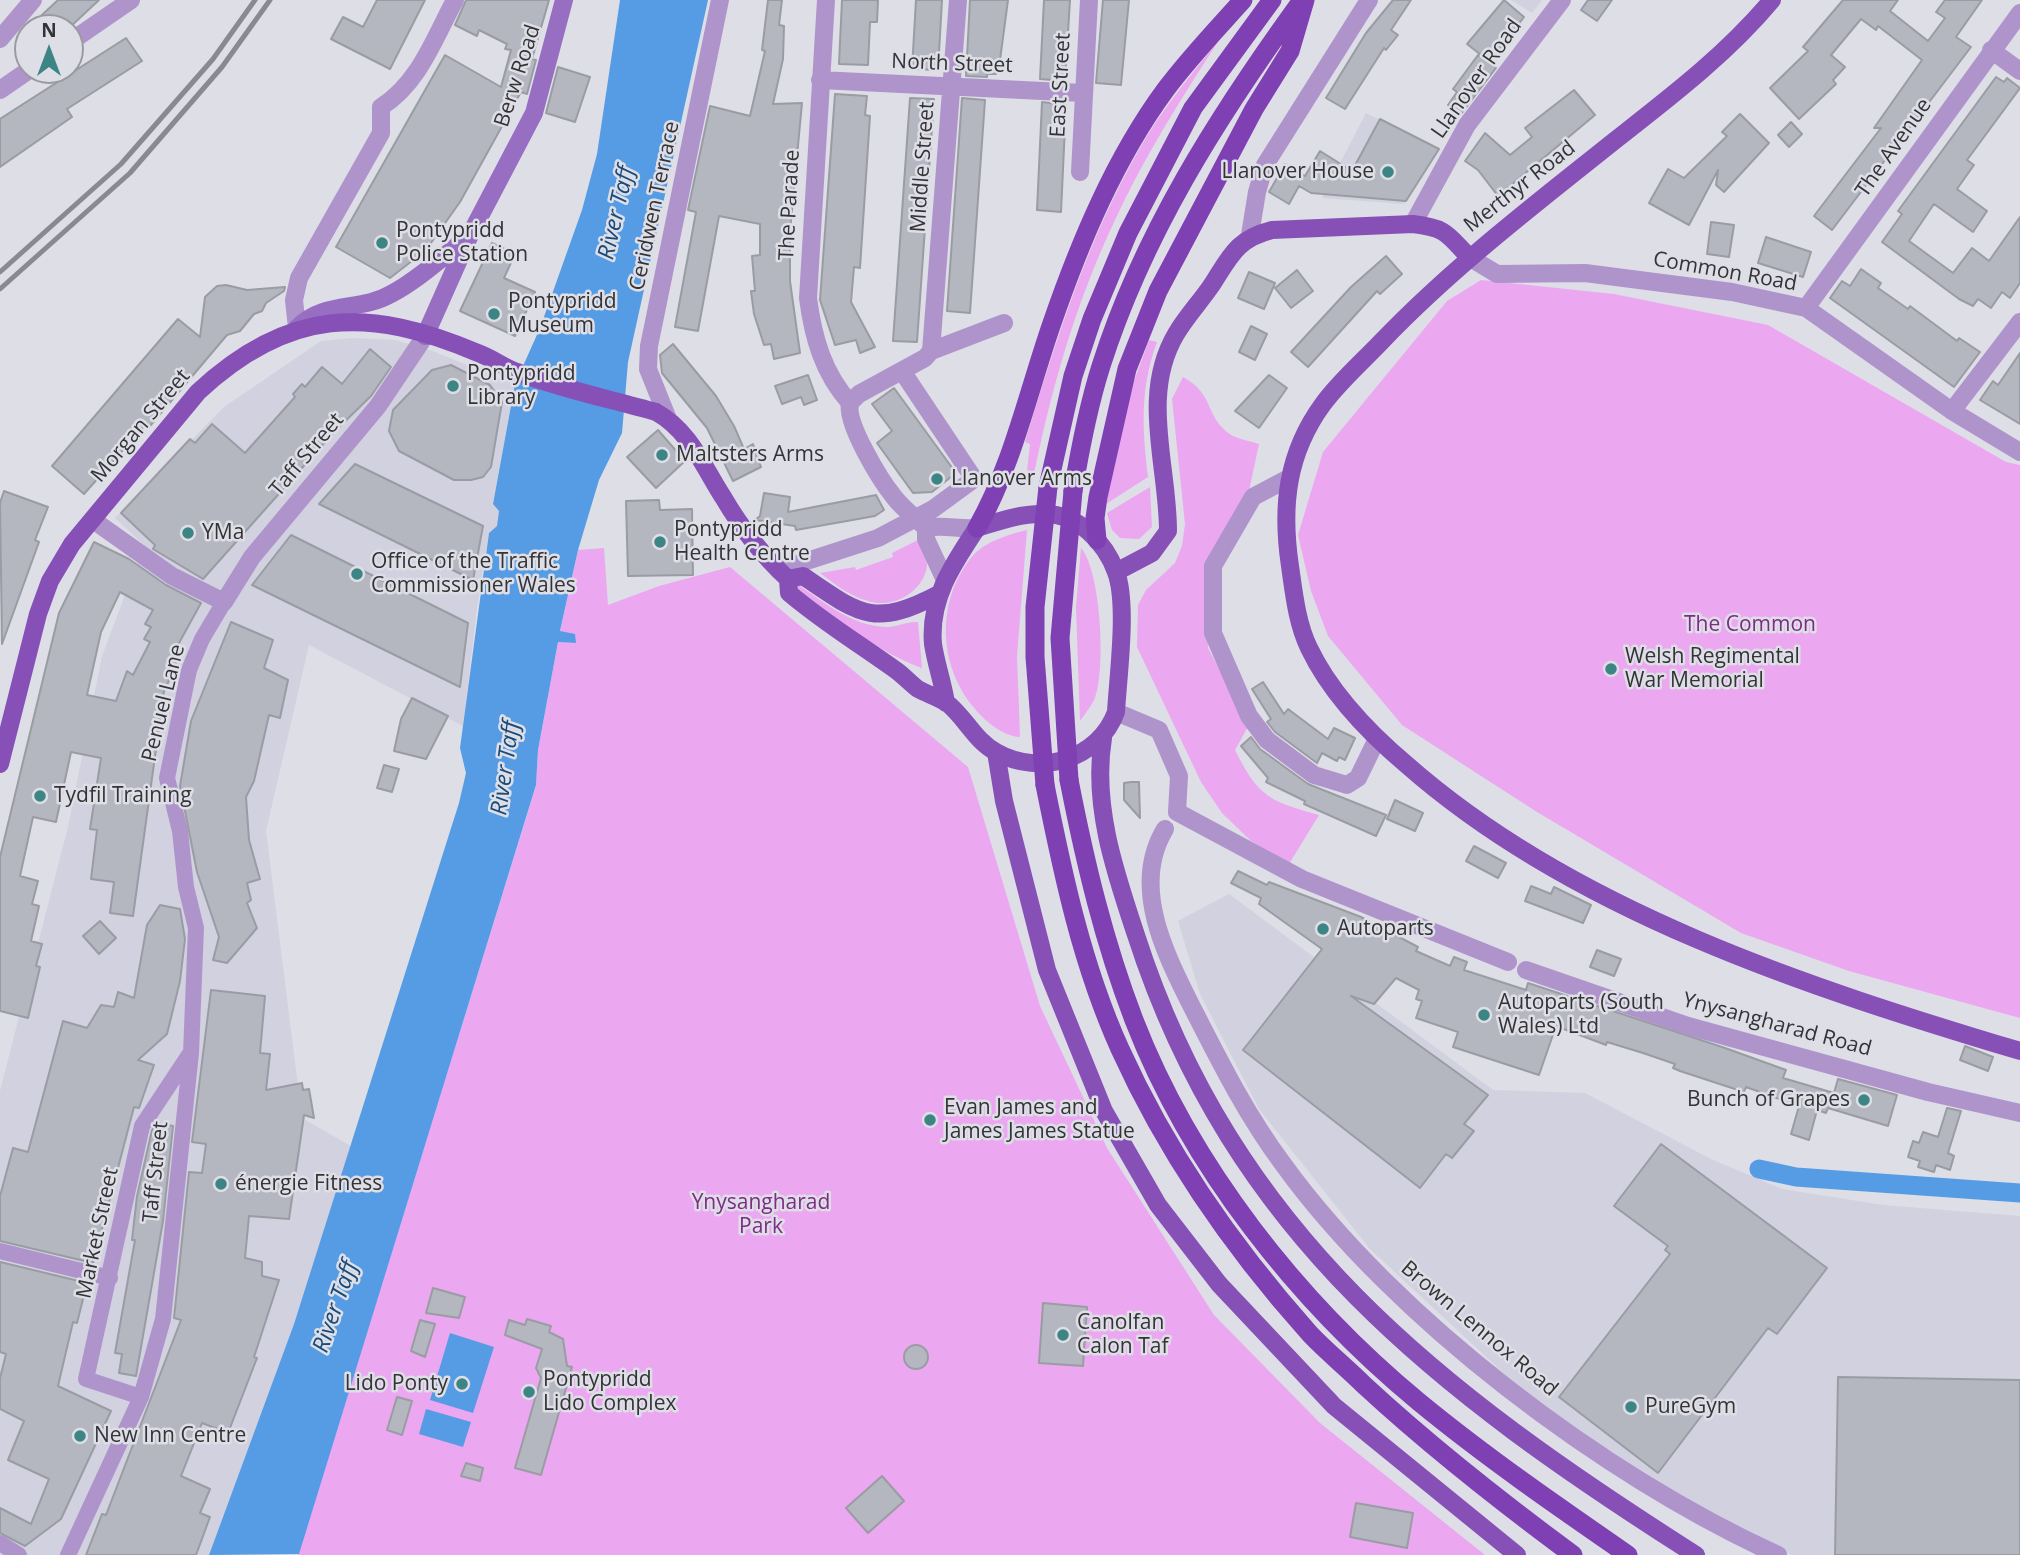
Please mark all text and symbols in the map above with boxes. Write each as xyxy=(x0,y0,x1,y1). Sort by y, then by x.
north arrow xyxy=(14,14,84,84)
street label: Llanover Road xyxy=(1427,14,1527,144)
text: N xyxy=(41,17,57,43)
street label: Berw Road xyxy=(490,22,546,130)
street label: East Street xyxy=(1046,32,1076,138)
street label: North Street xyxy=(891,49,1013,79)
street label: The Avenue xyxy=(1851,94,1937,202)
street label: Middle Street xyxy=(906,101,940,233)
street label: Ceridwen Terrace xyxy=(625,119,685,293)
street label: Merthyr Road xyxy=(1459,136,1581,238)
street label: The Parade xyxy=(775,149,805,261)
place label: Llanover House xyxy=(1221,159,1374,185)
water label: River Taff xyxy=(593,164,641,262)
marker: Llanover House xyxy=(1380,164,1396,180)
place label: Pontypridd Police Station xyxy=(396,218,528,268)
marker: Pontypridd Police Station xyxy=(374,235,390,251)
street label: Common Road xyxy=(1651,247,1799,297)
place label: Pontypridd Museum xyxy=(508,289,617,339)
marker: Pontypridd Museum xyxy=(486,306,502,322)
place label: Pontypridd Library xyxy=(467,361,576,411)
street label: Morgan Street xyxy=(86,364,196,488)
marker: Pontypridd Library xyxy=(445,378,461,394)
street label: Taff Street xyxy=(265,408,349,502)
place label: Maltsters Arms xyxy=(676,442,824,468)
marker: Maltsters Arms xyxy=(654,447,670,463)
place label: Llanover Arms xyxy=(951,466,1092,492)
marker: Llanover Arms xyxy=(929,471,945,487)
place label: Pontypridd Health Centre xyxy=(674,517,810,567)
place label: YMa xyxy=(202,520,244,546)
marker: YMa xyxy=(180,525,196,541)
marker: Pontypridd Health Centre xyxy=(652,534,668,550)
place label: Office of the Traffic Commissioner Wales xyxy=(371,549,576,599)
marker: Office of the Traffic Commissioner Wales xyxy=(349,566,365,582)
park label: The Common xyxy=(1684,612,1816,638)
street label: Penuel Lane xyxy=(137,642,191,764)
place label: Welsh Regimental War Memorial xyxy=(1625,644,1800,694)
marker: Welsh Regimental War Memorial xyxy=(1603,661,1619,677)
water label: River Taff xyxy=(486,719,526,817)
place label: Tydfil Training xyxy=(54,783,192,809)
marker: Tydfil Training xyxy=(32,788,48,804)
place label: Autoparts xyxy=(1337,916,1434,942)
marker: Autoparts xyxy=(1315,921,1331,937)
street label: Ynysangharad Road xyxy=(1680,988,1874,1062)
place label: Autoparts (South Wales) Ltd xyxy=(1498,990,1664,1040)
marker: Autoparts (South Wales) Ltd xyxy=(1476,1007,1492,1023)
place label: Bunch of Grapes xyxy=(1687,1087,1850,1113)
marker: Bunch of Grapes xyxy=(1856,1092,1872,1108)
place label: Evan James and James James Statue xyxy=(944,1095,1135,1145)
marker: Evan James and James James Statue xyxy=(922,1112,938,1128)
street label: Taff Street xyxy=(138,1120,174,1224)
street label: Market Street xyxy=(72,1165,124,1301)
place label: énergie Fitness xyxy=(235,1171,382,1197)
marker: énergie Fitness xyxy=(213,1176,229,1192)
park label: Ynysangharad Park xyxy=(692,1190,830,1240)
street label: Brown Lennox Road xyxy=(1395,1256,1563,1402)
water label: River Taff xyxy=(308,1258,364,1356)
place label: Canolfan Calon Taf xyxy=(1077,1310,1168,1360)
marker: Canolfan Calon Taf xyxy=(1055,1327,1071,1343)
place label: Pontypridd Lido Complex xyxy=(543,1367,676,1417)
place label: Lido Ponty xyxy=(345,1371,448,1397)
marker: Lido Ponty xyxy=(454,1376,470,1392)
marker: Pontypridd Lido Complex xyxy=(521,1384,537,1400)
place label: PureGym xyxy=(1645,1394,1736,1420)
marker: PureGym xyxy=(1623,1399,1639,1415)
place label: New Inn Centre xyxy=(94,1423,246,1449)
marker: New Inn Centre xyxy=(72,1428,88,1444)

